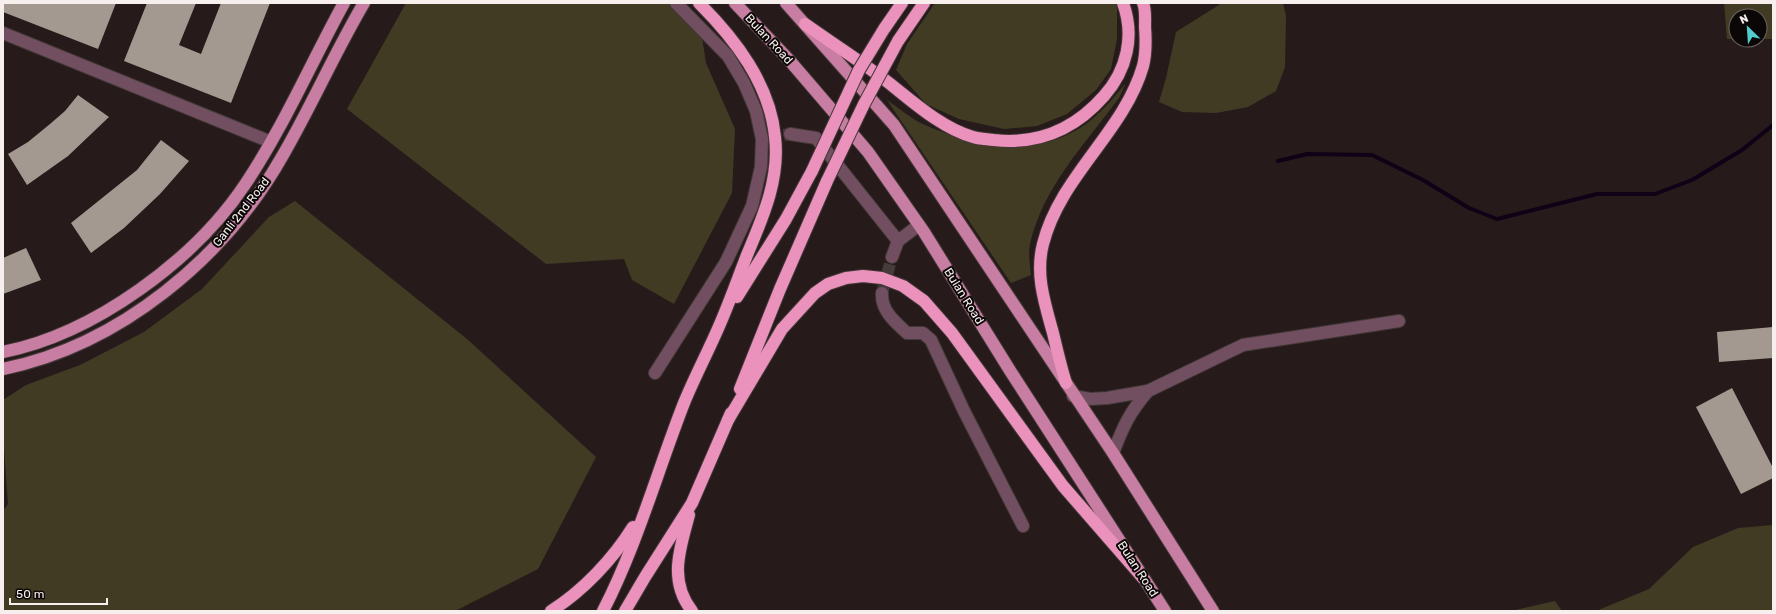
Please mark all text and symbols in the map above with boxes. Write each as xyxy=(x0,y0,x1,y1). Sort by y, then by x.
north arrow xyxy=(1728,8,1768,48)
street label: Bulan Road xyxy=(742,11,796,67)
text: N xyxy=(1738,12,1750,27)
street label: Ganli 2nd Road xyxy=(210,175,272,249)
street label: Bulan Road xyxy=(941,265,987,327)
street label: Bulan Road xyxy=(1115,539,1161,599)
scale bar xyxy=(10,580,107,606)
text: 50 m xyxy=(16,587,44,601)

